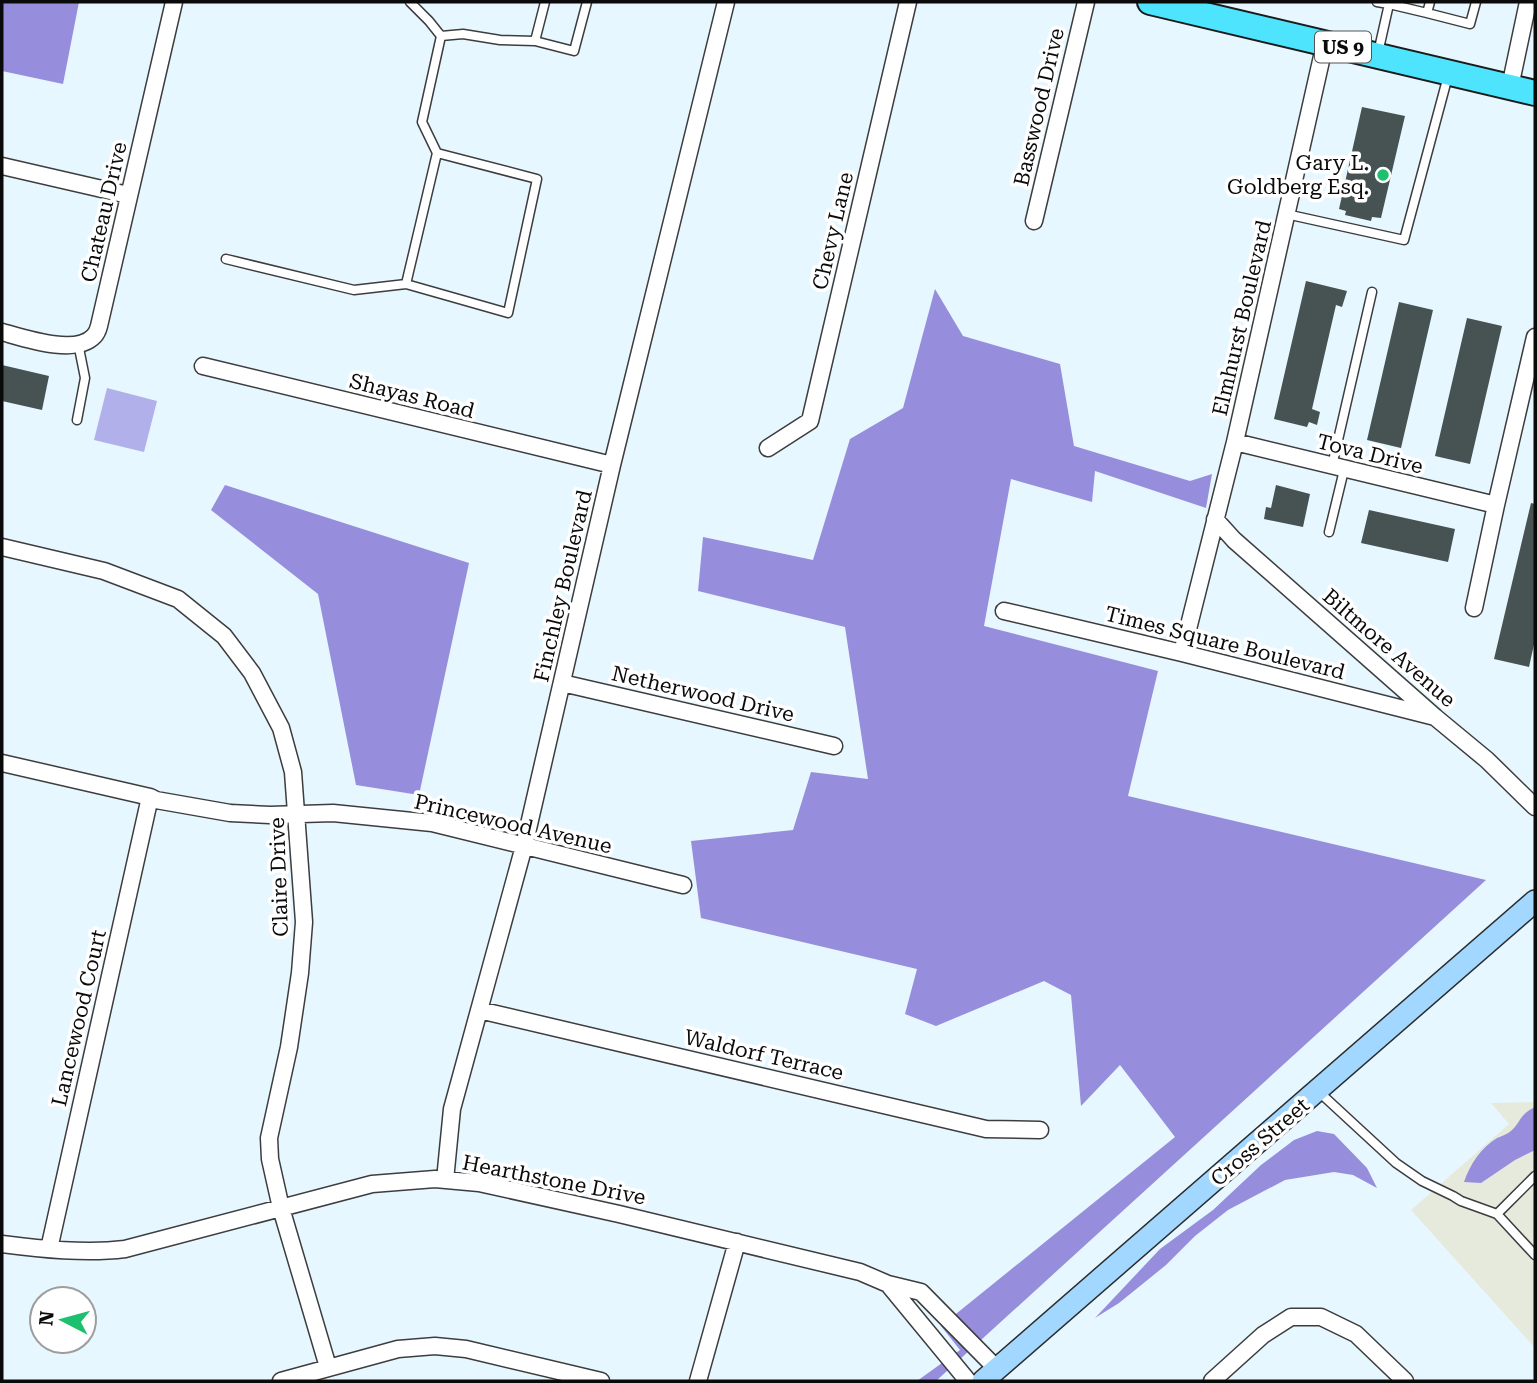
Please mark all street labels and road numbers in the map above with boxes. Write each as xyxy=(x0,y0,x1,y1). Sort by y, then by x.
street label: Basswood Drive xyxy=(1009,26,1069,188)
road number: US 9 xyxy=(1315,32,1371,62)
street label: Chateau Drive xyxy=(76,139,132,285)
street label: Chevy Lane xyxy=(808,170,858,292)
street label: Elmhurst Boulevard xyxy=(1208,217,1276,418)
street label: Shayas Road xyxy=(347,369,477,423)
street label: Tova Drive xyxy=(1314,429,1426,479)
street label: Finchley Boulevard xyxy=(529,487,597,684)
street label: Biltmore Avenue xyxy=(1318,584,1460,712)
street label: Times Square Boulevard xyxy=(1103,602,1348,685)
street label: Netherwood Drive xyxy=(609,661,797,727)
street label: Princewood Avenue xyxy=(412,790,614,858)
street label: Claire Drive xyxy=(265,817,293,937)
street label: Lancewood Court xyxy=(47,927,111,1109)
street label: Waldorf Terrace xyxy=(682,1025,846,1085)
street label: Cross Street xyxy=(1206,1093,1314,1191)
street label: Hearthstone Drive xyxy=(460,1150,648,1210)

